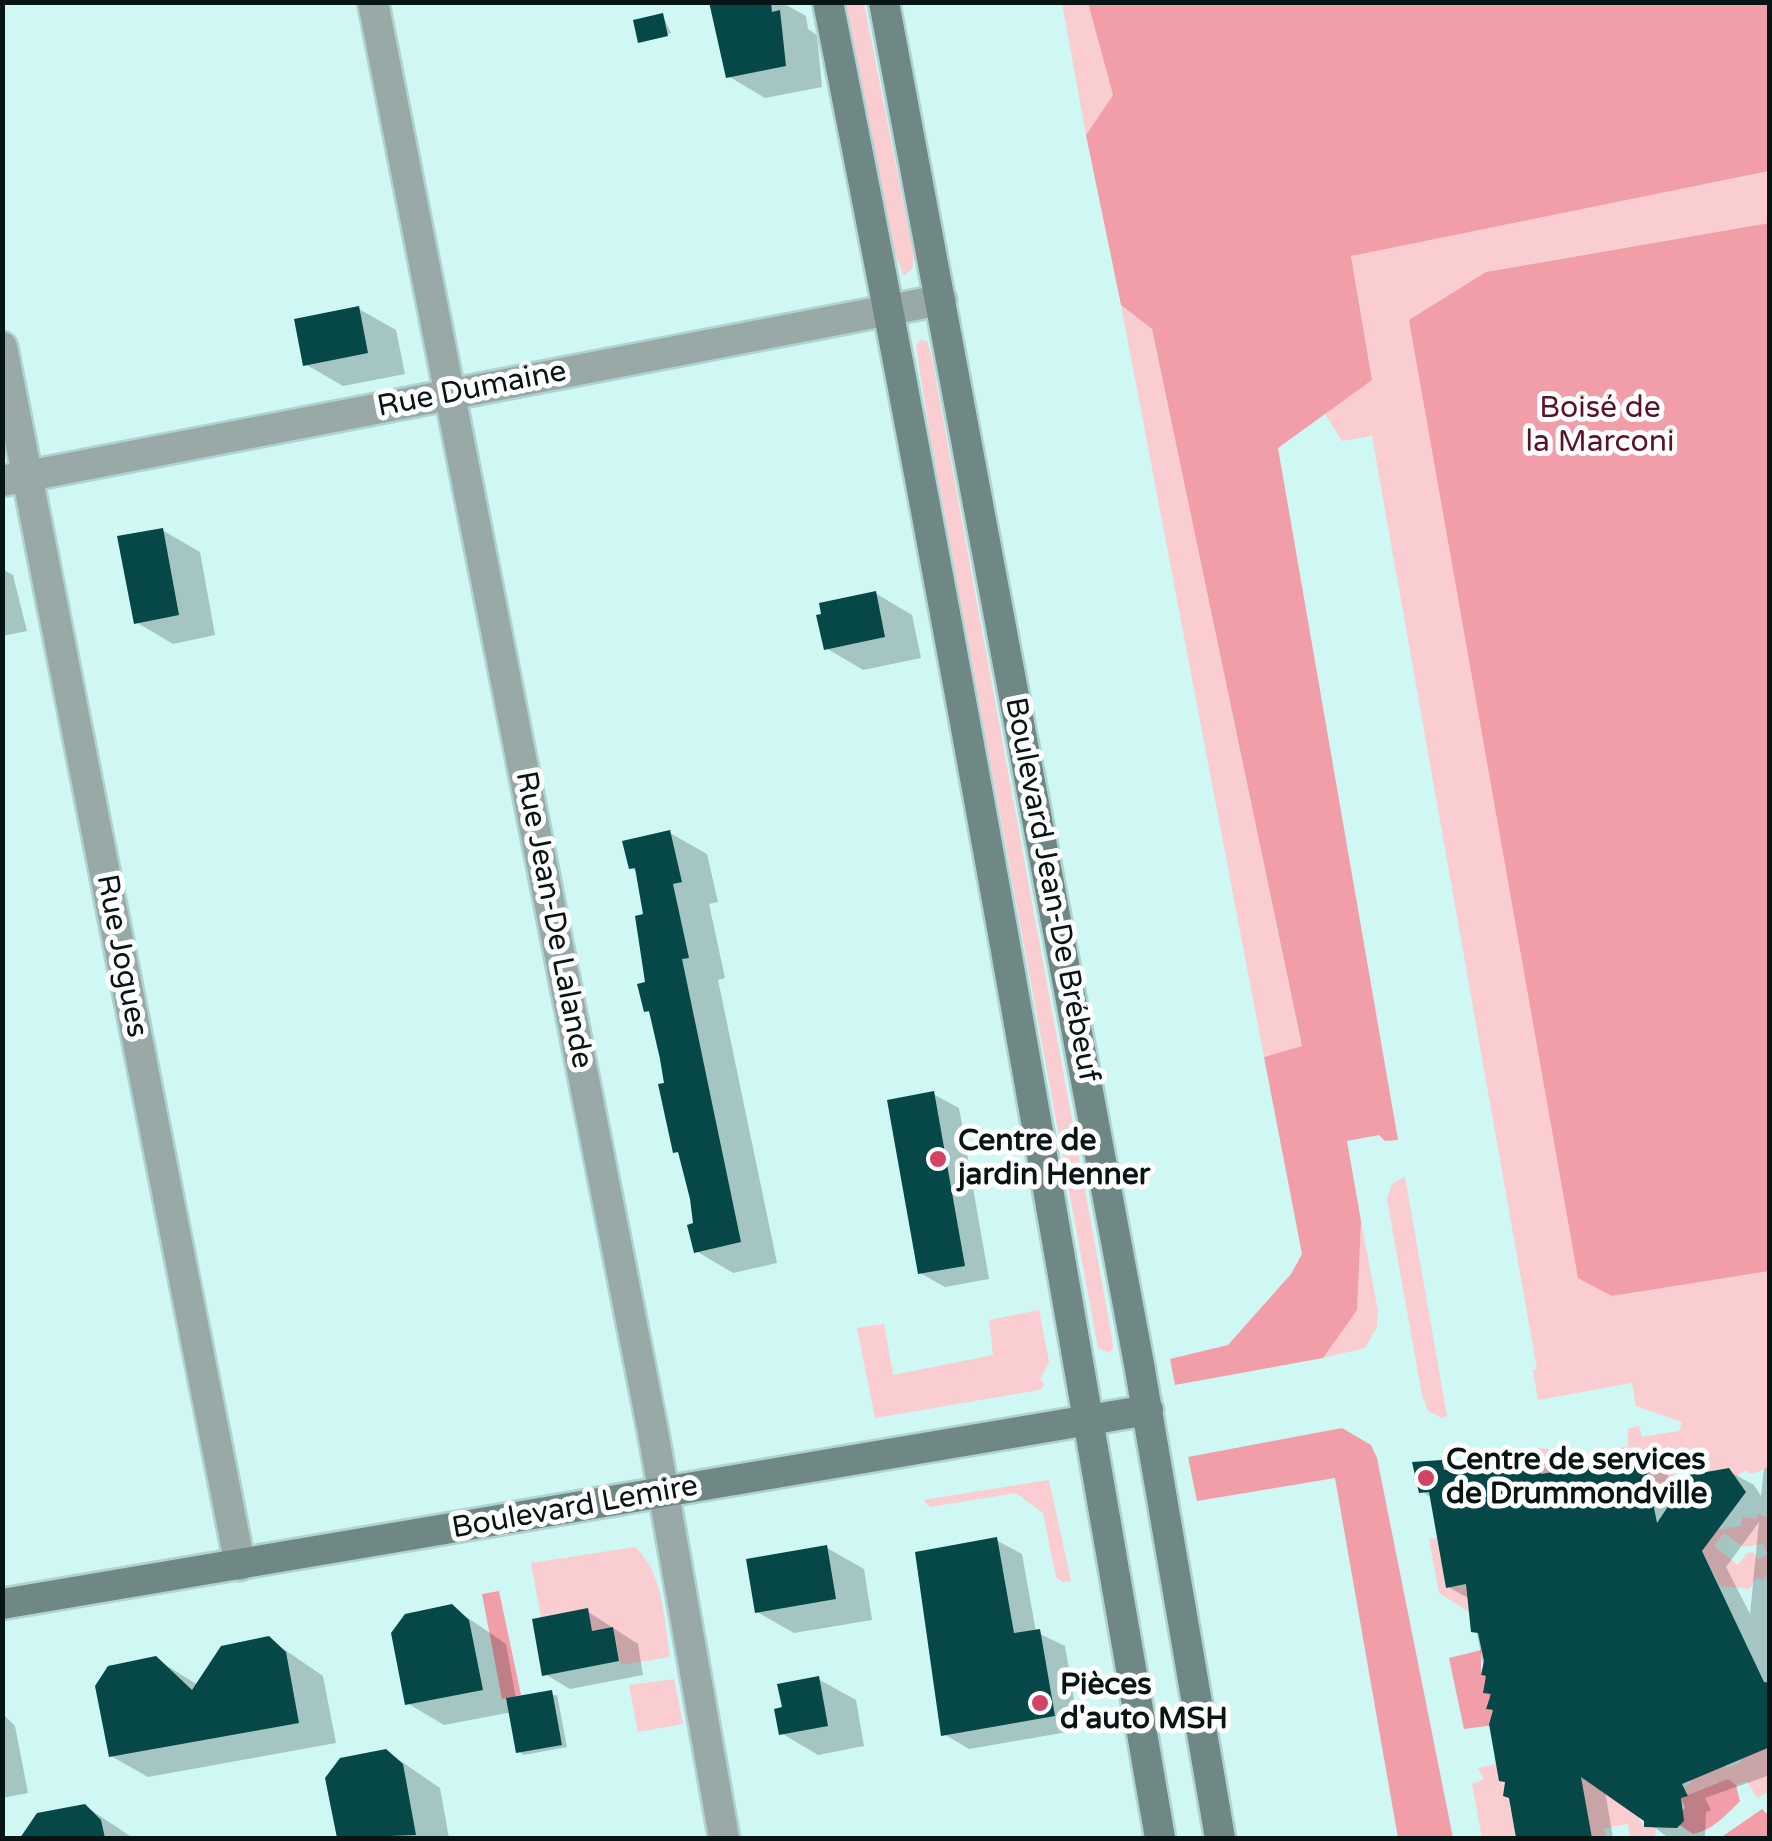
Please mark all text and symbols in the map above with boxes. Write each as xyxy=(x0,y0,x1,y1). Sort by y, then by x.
street label: Rue Dumaine xyxy=(374,354,570,426)
park label: Boisé de la Marconi xyxy=(1526,391,1674,462)
street label: Boulevard Jean-De Brébeuf xyxy=(996,695,1106,1085)
street label: Rue Jean-De Lalande xyxy=(507,768,599,1072)
street label: Rue Jogues xyxy=(88,871,154,1041)
place label: Centre de jardin Henner xyxy=(958,1124,1150,1194)
marker: Centre de jardin Henner xyxy=(927,1148,949,1170)
place label: Centre de services de Drummondville xyxy=(1446,1443,1708,1514)
marker: Centre de services de Drummondville xyxy=(1415,1467,1437,1489)
street label: Boulevard Lemire xyxy=(449,1469,701,1547)
place label: Pièces d'auto MSH xyxy=(1060,1668,1228,1738)
marker: Pièces d'auto MSH xyxy=(1029,1692,1051,1714)

